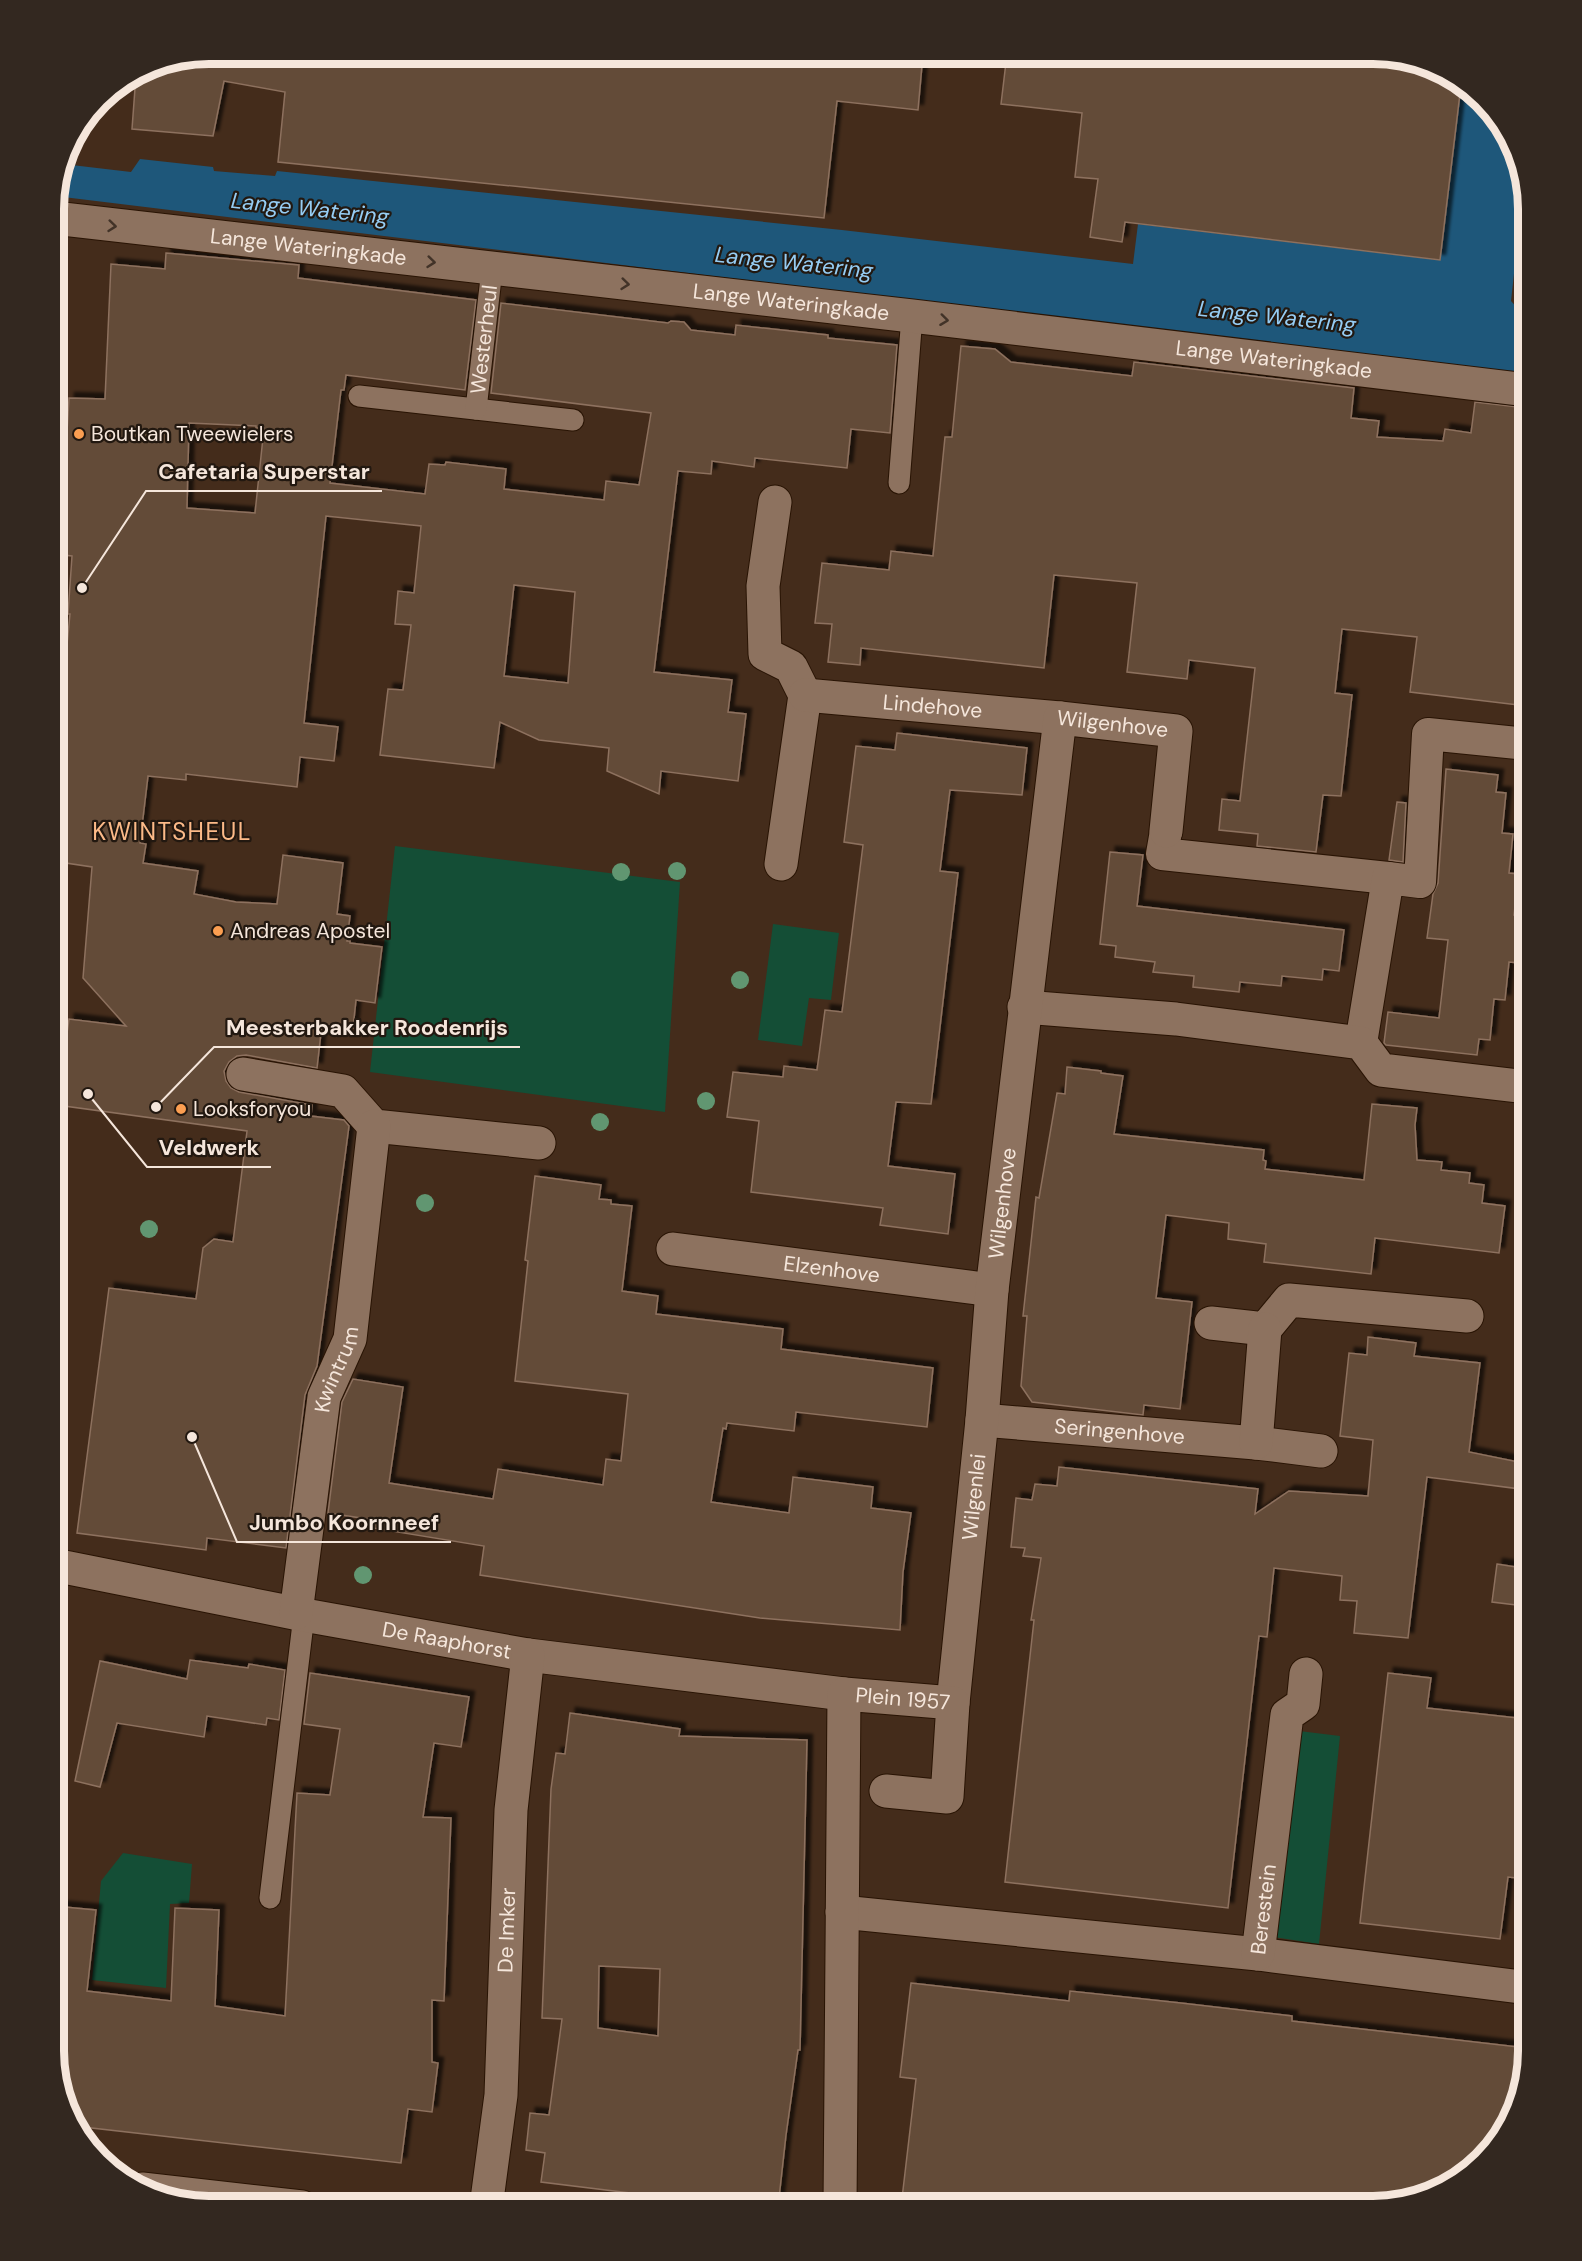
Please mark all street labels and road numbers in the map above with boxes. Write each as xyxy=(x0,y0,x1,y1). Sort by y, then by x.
street label: Lange Wateringkade xyxy=(209,222,408,272)
street label: Lange Wateringkade xyxy=(692,277,891,327)
street label: Westerheul xyxy=(464,283,504,396)
street label: Lange Wateringkade xyxy=(1174,334,1374,385)
street label: Lindehove xyxy=(882,688,983,725)
street label: Wilgenhove xyxy=(1055,704,1170,744)
street label: Wilgenhove xyxy=(982,1146,1023,1261)
street label: Elzenhove xyxy=(782,1249,881,1289)
street label: Kwintrum xyxy=(308,1325,365,1414)
street label: Seringenhove xyxy=(1053,1412,1186,1451)
street label: Wilgenlei xyxy=(956,1452,992,1542)
street label: De Raaphorst xyxy=(380,1615,514,1666)
street label: Plein 1957 xyxy=(854,1681,951,1717)
street label: Berestein xyxy=(1244,1862,1283,1956)
street label: De Imker xyxy=(491,1887,522,1973)

